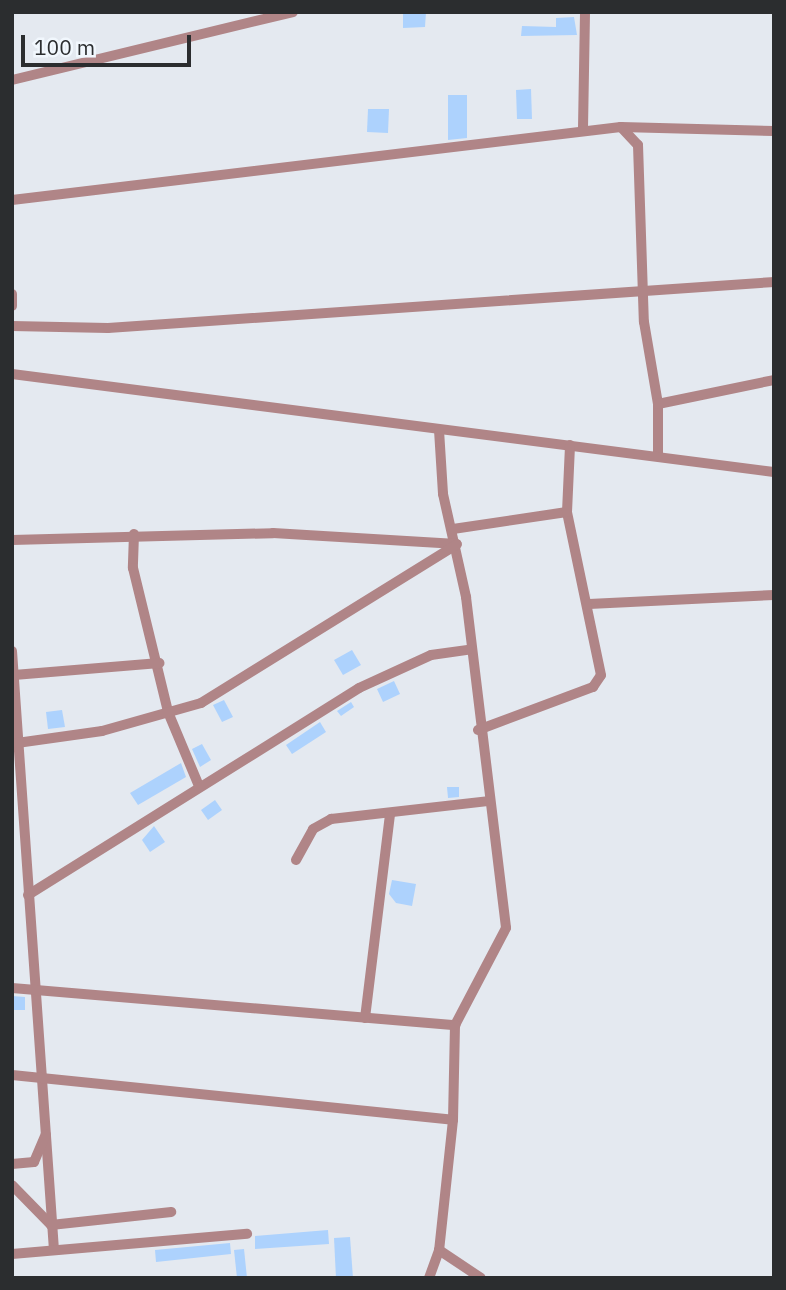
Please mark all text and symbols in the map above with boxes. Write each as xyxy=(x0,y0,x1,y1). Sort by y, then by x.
scale bar xyxy=(24,21,194,65)
text: 100 m xyxy=(34,33,95,61)

